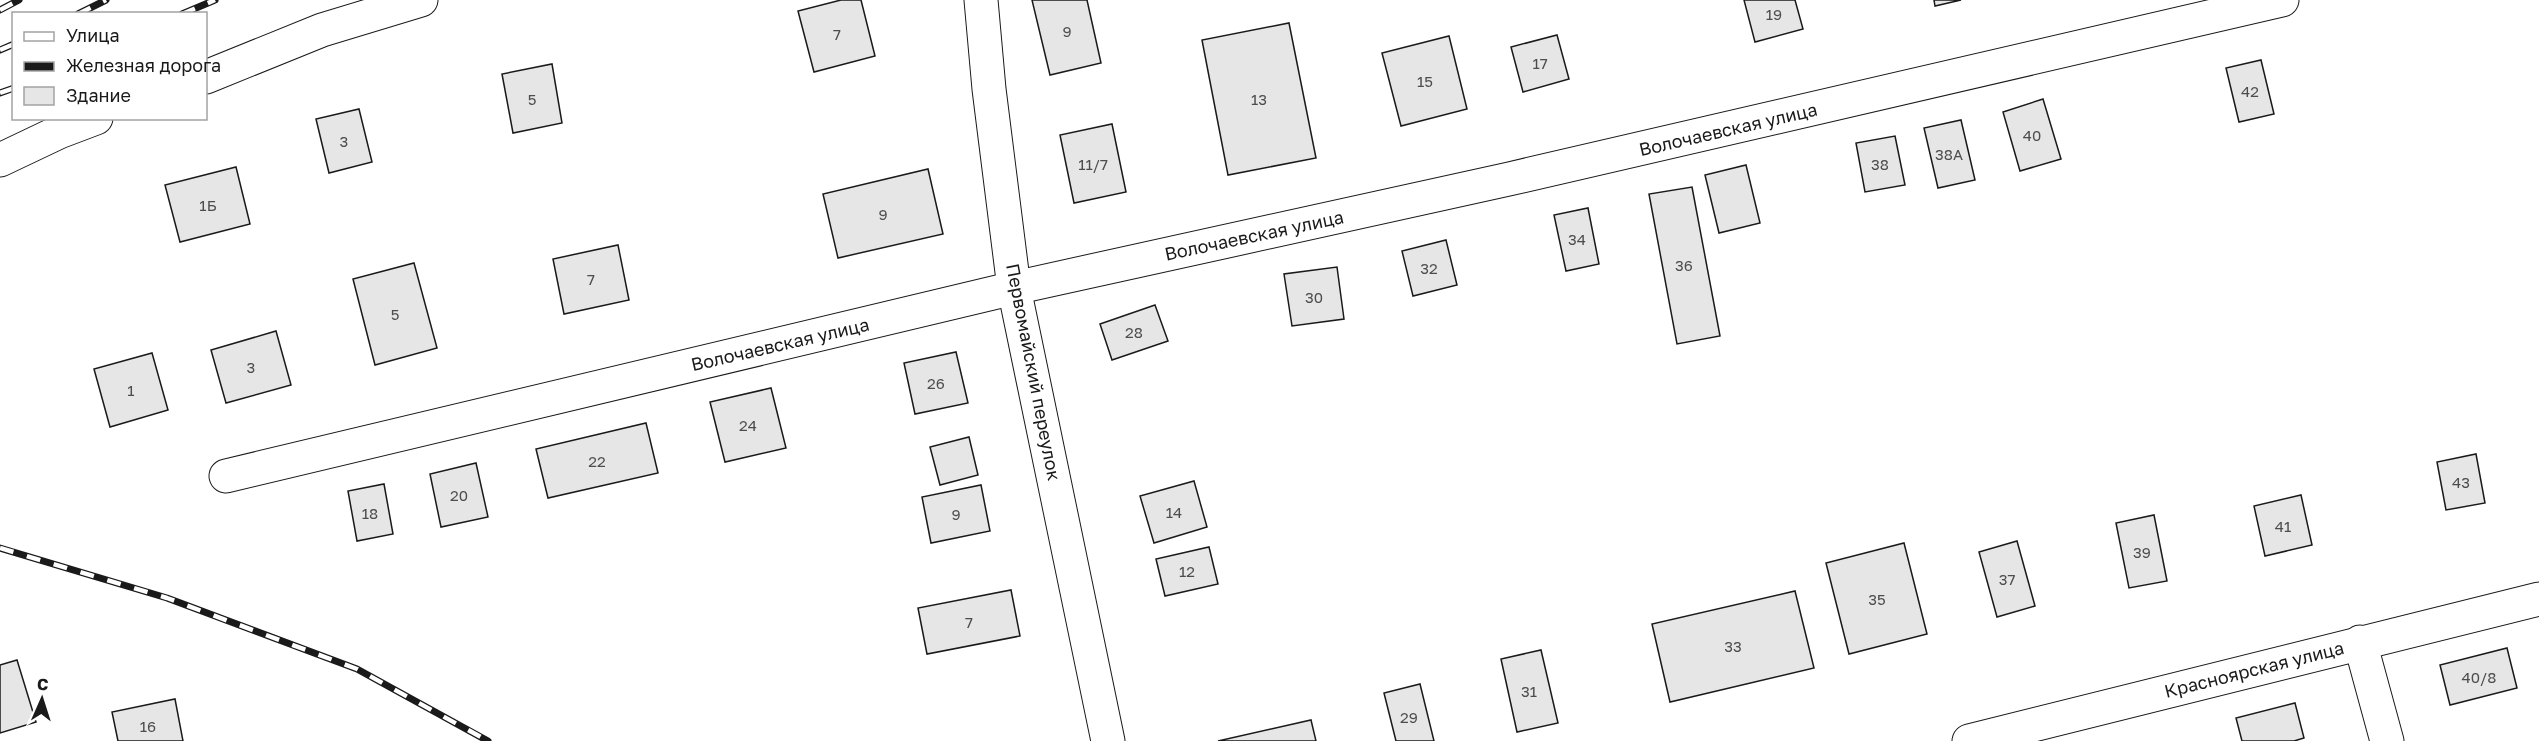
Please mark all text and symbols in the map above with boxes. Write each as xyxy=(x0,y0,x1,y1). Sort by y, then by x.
house number: 19 xyxy=(1766,5,1782,23)
legend xyxy=(12,12,207,120)
house number: 9 xyxy=(1062,22,1072,40)
text: Улица xyxy=(66,24,120,46)
house number: 7 xyxy=(833,25,841,43)
text: Железная дорога xyxy=(66,54,221,76)
house number: 17 xyxy=(1532,54,1548,72)
house number: 15 xyxy=(1417,72,1433,90)
house number: 42 xyxy=(2241,82,2259,100)
text: Здание xyxy=(66,84,131,106)
house number: 5 xyxy=(528,90,536,108)
house number: 13 xyxy=(1251,90,1267,108)
street label: Волочаевская улица xyxy=(1637,98,1819,160)
house number: 40 xyxy=(2023,126,2041,144)
house number: 3 xyxy=(340,132,348,150)
house number: 38А xyxy=(1935,145,1963,163)
house number: 11/7 xyxy=(1078,155,1108,173)
house number: 38 xyxy=(1871,155,1889,173)
house number: 1Б xyxy=(199,196,217,214)
house number: 9 xyxy=(878,205,888,223)
street label: Волочаевская улица xyxy=(1162,205,1346,265)
house number: 34 xyxy=(1568,230,1586,248)
house number: 36 xyxy=(1675,256,1693,274)
house number: 32 xyxy=(1420,259,1438,277)
street label: Первомайский переулок xyxy=(1002,262,1066,482)
house number: 7 xyxy=(587,270,595,288)
house number: 30 xyxy=(1305,288,1323,306)
house number: 5 xyxy=(391,305,399,323)
street label: Волочаевская улица xyxy=(689,313,871,375)
house number: 28 xyxy=(1125,323,1143,341)
house number: 3 xyxy=(247,358,255,376)
house number: 26 xyxy=(927,374,945,392)
house number: 1 xyxy=(127,381,135,399)
house number: 24 xyxy=(739,416,757,434)
house number: 22 xyxy=(588,452,606,470)
house number: 43 xyxy=(2452,473,2470,491)
house number: 20 xyxy=(450,486,468,504)
house number: 14 xyxy=(1166,503,1182,521)
house number: 18 xyxy=(362,504,378,522)
house number: 9 xyxy=(951,505,961,523)
house number: 41 xyxy=(2275,517,2291,535)
house number: 39 xyxy=(2133,543,2151,561)
house number: 12 xyxy=(1179,562,1195,580)
house number: 37 xyxy=(1999,570,2015,588)
house number: 35 xyxy=(1868,590,1886,608)
house number: 7 xyxy=(965,613,973,631)
street label: Красноярская улица xyxy=(2162,636,2346,702)
house number: 33 xyxy=(1724,637,1742,655)
house number: 40/8 xyxy=(2462,668,2496,686)
north arrow xyxy=(12,669,72,729)
text: С xyxy=(37,674,49,694)
house number: 31 xyxy=(1521,682,1537,700)
house number: 29 xyxy=(1400,708,1418,726)
house number: 16 xyxy=(140,717,156,735)

